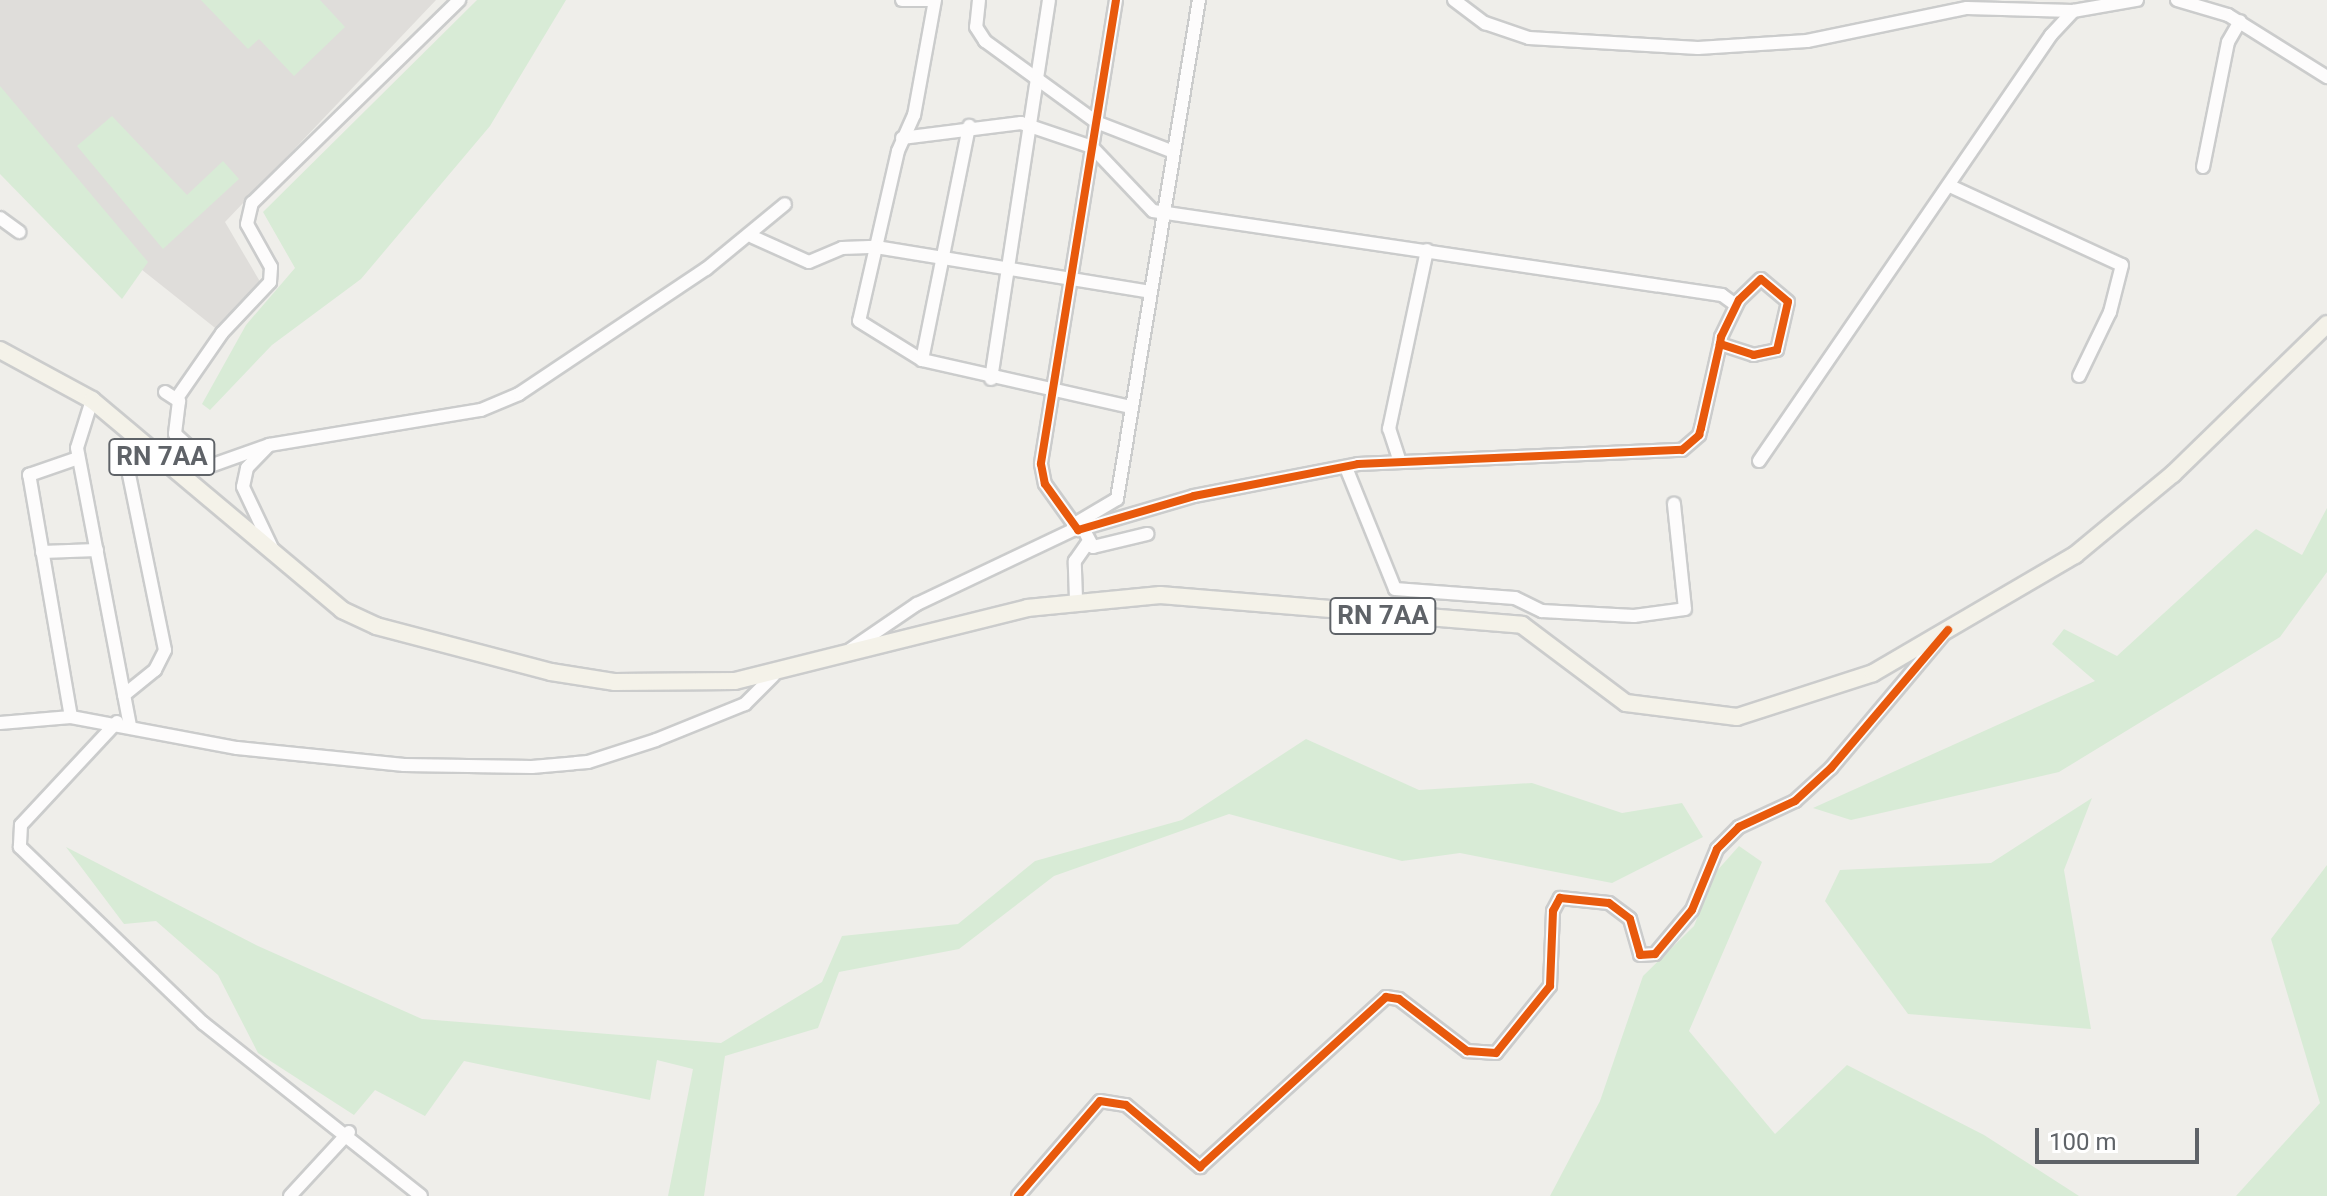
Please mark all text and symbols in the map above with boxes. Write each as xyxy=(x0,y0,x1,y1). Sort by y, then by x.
road number: RN 7AA xyxy=(108,435,216,479)
road number: RN 7AA xyxy=(1329,594,1437,638)
scale bar xyxy=(2039,1112,2203,1162)
text: 100 m xyxy=(2049,1128,2116,1156)

